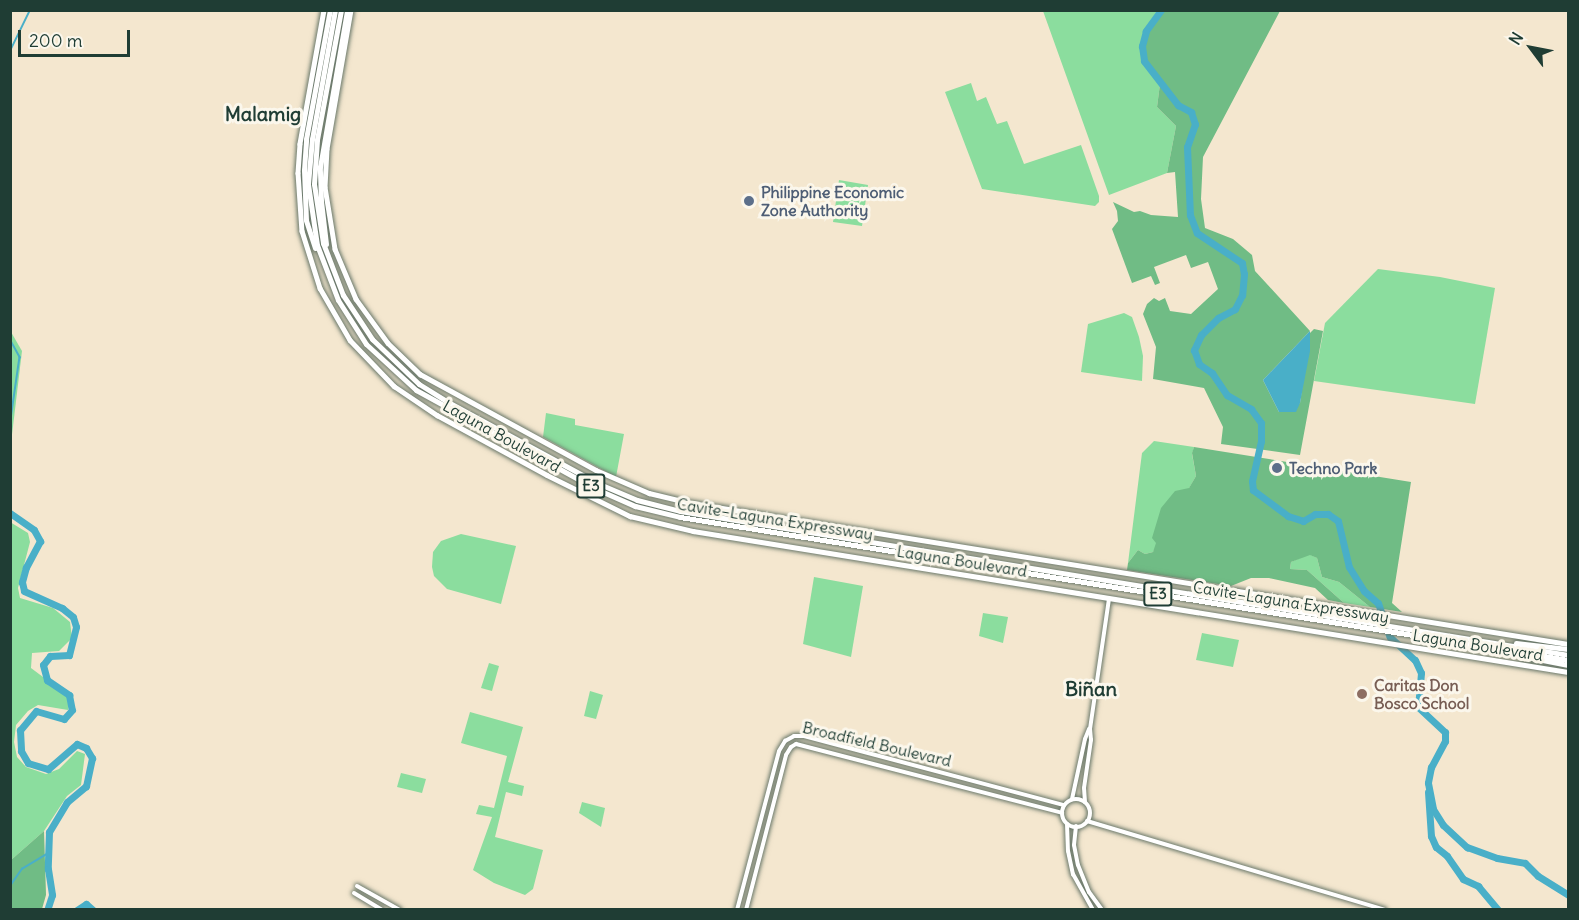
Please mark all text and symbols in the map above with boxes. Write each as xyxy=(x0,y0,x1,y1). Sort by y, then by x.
scale bar xyxy=(21,18,134,56)
north arrow xyxy=(1501,18,1561,78)
text: N xyxy=(1504,28,1527,48)
text: 200 m xyxy=(29,29,83,52)
district label: Malamig xyxy=(225,101,301,125)
place label: Philippine Economic Zone Authority xyxy=(761,182,904,220)
marker: Philippine Economic Zone Authority xyxy=(742,194,756,208)
street label: Laguna Boulevard xyxy=(440,396,564,476)
place label: Techno Park xyxy=(1289,458,1377,478)
marker: Techno Park xyxy=(1270,461,1284,475)
road number: E3 xyxy=(576,474,606,498)
street label: Cavite–Laguna Expressway xyxy=(676,494,874,544)
street label: Laguna Boulevard xyxy=(895,541,1029,581)
street label: Cavite–Laguna Expressway xyxy=(1192,577,1390,627)
road number: E3 xyxy=(1143,582,1173,606)
street label: Laguna Boulevard xyxy=(1411,625,1545,665)
place label: Caritas Don Bosco School xyxy=(1374,675,1469,713)
district label: Biñan xyxy=(1065,676,1117,700)
marker: Caritas Don Bosco School xyxy=(1355,687,1369,701)
street label: Broadfield Boulevard xyxy=(801,718,953,770)

